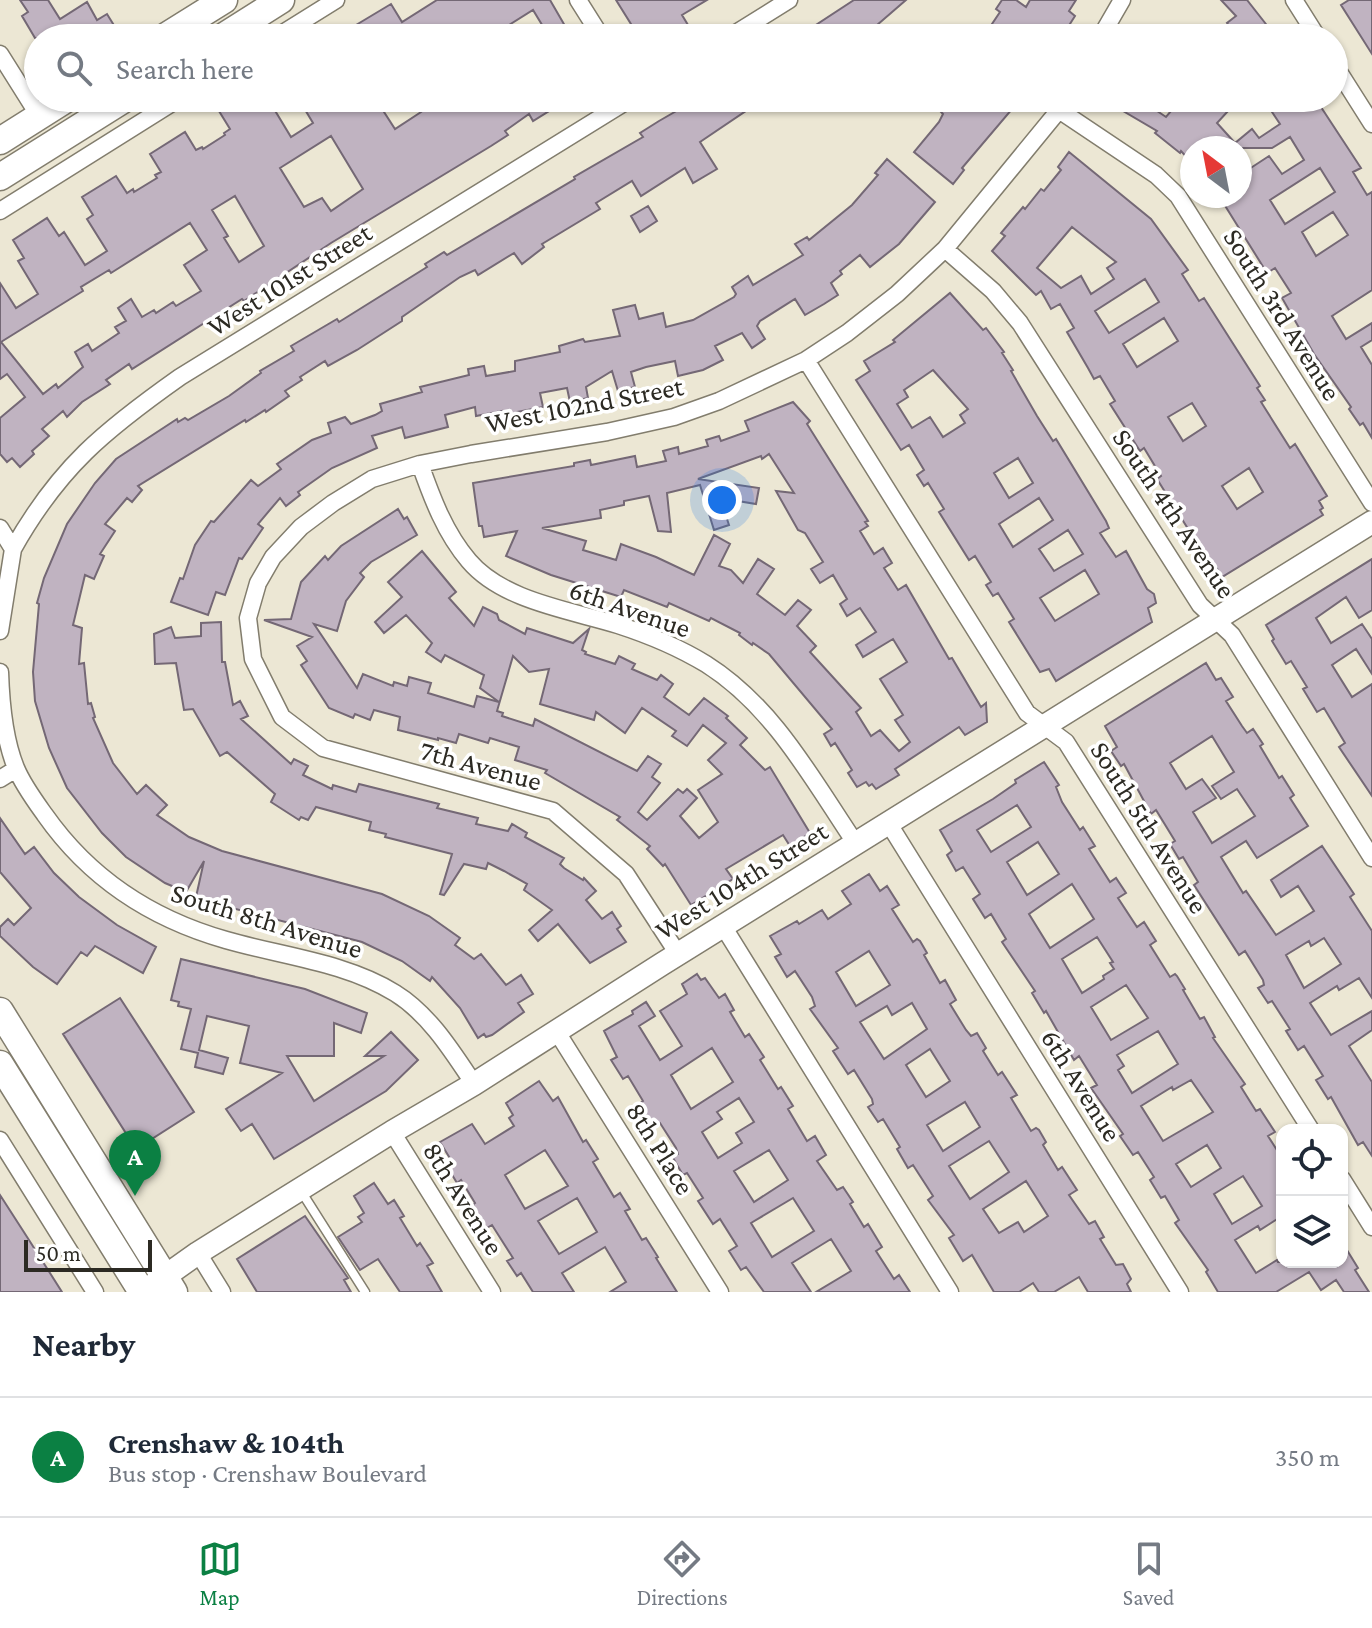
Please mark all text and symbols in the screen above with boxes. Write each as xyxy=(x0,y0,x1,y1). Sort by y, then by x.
search box xyxy=(24,24,1348,112)
icon: search xyxy=(52,46,96,90)
text: Search here xyxy=(116,52,254,85)
north arrow xyxy=(1180,136,1252,208)
street label: West 101st Street xyxy=(201,216,378,342)
street label: South 3rd Avenue xyxy=(1217,223,1348,406)
street label: West 102nd Street xyxy=(482,370,687,439)
street label: South 4th Avenue xyxy=(1106,423,1243,604)
your location xyxy=(702,480,742,520)
street label: 6th Avenue xyxy=(565,573,695,644)
street label: 7th Avenue xyxy=(417,734,545,797)
street label: South 5th Avenue xyxy=(1084,736,1215,919)
street label: West 104th Street xyxy=(650,815,834,946)
street label: South 8th Avenue xyxy=(167,877,366,964)
street label: 6th Avenue xyxy=(1035,1024,1128,1147)
street label: 8th Place xyxy=(620,1097,701,1200)
map controls xyxy=(1276,1124,1348,1268)
button: locate xyxy=(1276,1124,1348,1196)
pin: A xyxy=(109,1130,161,1196)
street label: 8th Avenue xyxy=(417,1136,510,1260)
button: layers xyxy=(1276,1196,1348,1268)
scale bar xyxy=(24,1236,152,1272)
text: 50 m xyxy=(36,1241,81,1266)
text: Nearby xyxy=(32,1326,135,1363)
text: Crenshaw & 104th xyxy=(108,1426,344,1459)
text: A xyxy=(50,1443,66,1472)
text: 350 m xyxy=(1275,1443,1340,1472)
text: Bus stop · Crenshaw Boulevard xyxy=(108,1459,427,1488)
tab: Map xyxy=(198,1537,242,1610)
tab: Directions xyxy=(637,1537,728,1610)
tab: Saved xyxy=(1123,1537,1174,1610)

